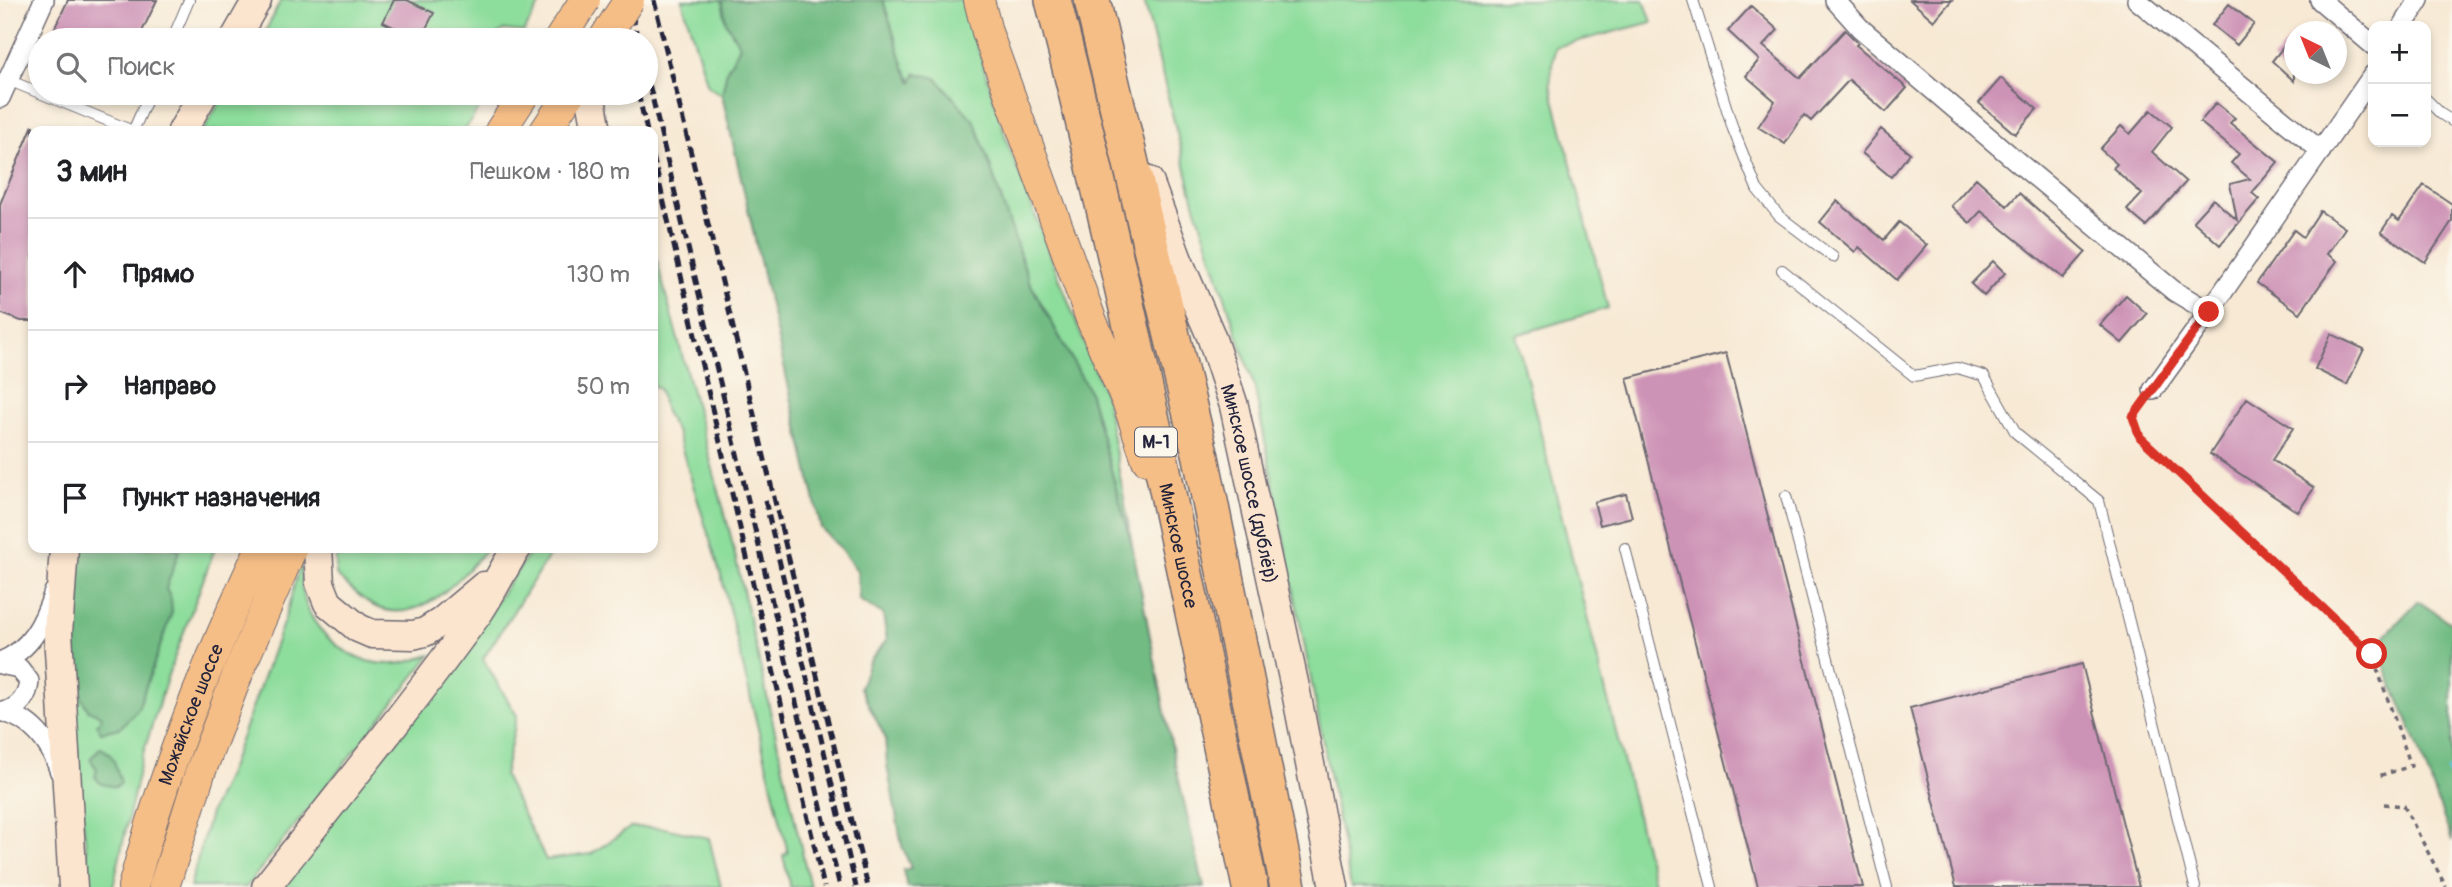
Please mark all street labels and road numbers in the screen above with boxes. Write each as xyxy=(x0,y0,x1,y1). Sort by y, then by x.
street label: Минское шоссе (дублёр) xyxy=(1215,381,1283,586)
road number: М-1 xyxy=(1135,428,1177,457)
street label: Минское шоссе xyxy=(1153,481,1203,611)
street label: Можайское шоссе xyxy=(154,640,230,789)

